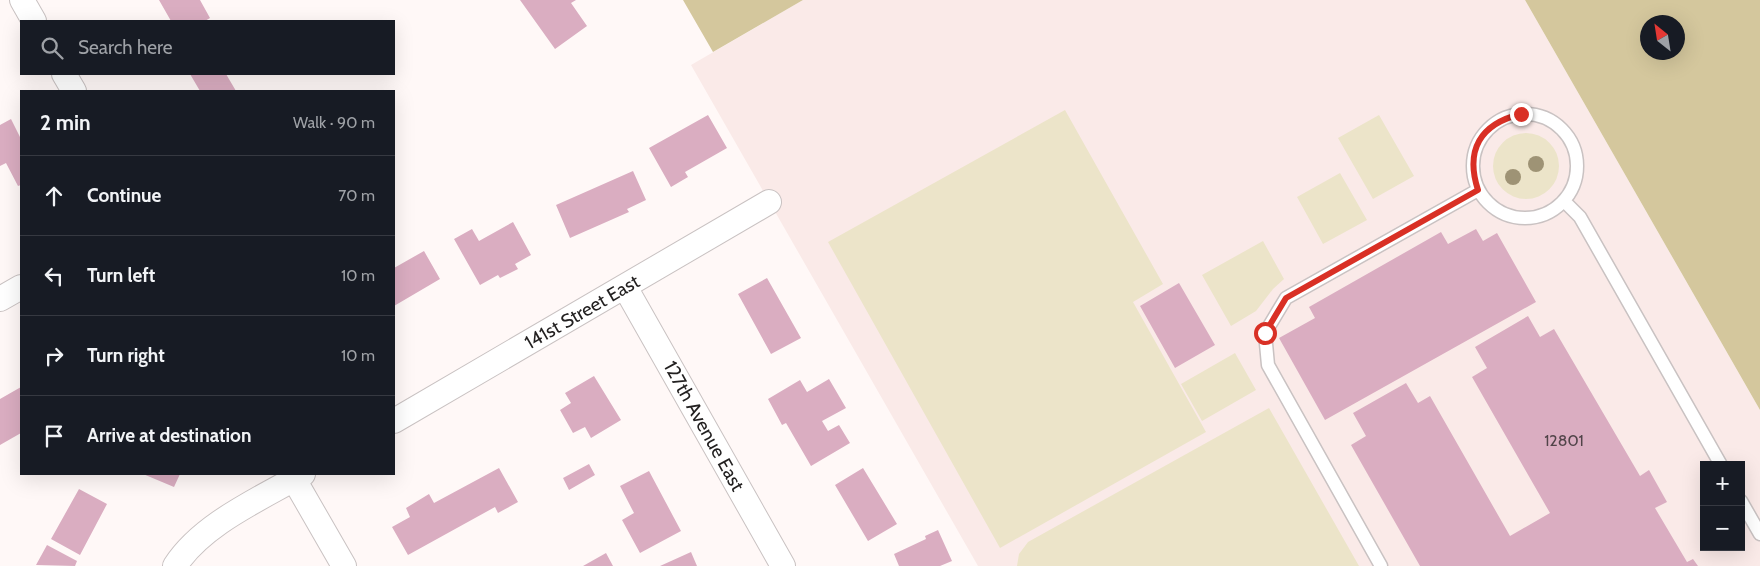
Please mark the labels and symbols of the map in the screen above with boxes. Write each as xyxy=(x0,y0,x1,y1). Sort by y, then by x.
north arrow xyxy=(1640,15,1685,60)
route end xyxy=(1510,103,1533,126)
street label: 141st Street East xyxy=(520,270,644,354)
route start xyxy=(1254,322,1277,345)
street label: 127th Avenue East xyxy=(659,357,750,496)
house number: 12801 xyxy=(1544,431,1584,450)

